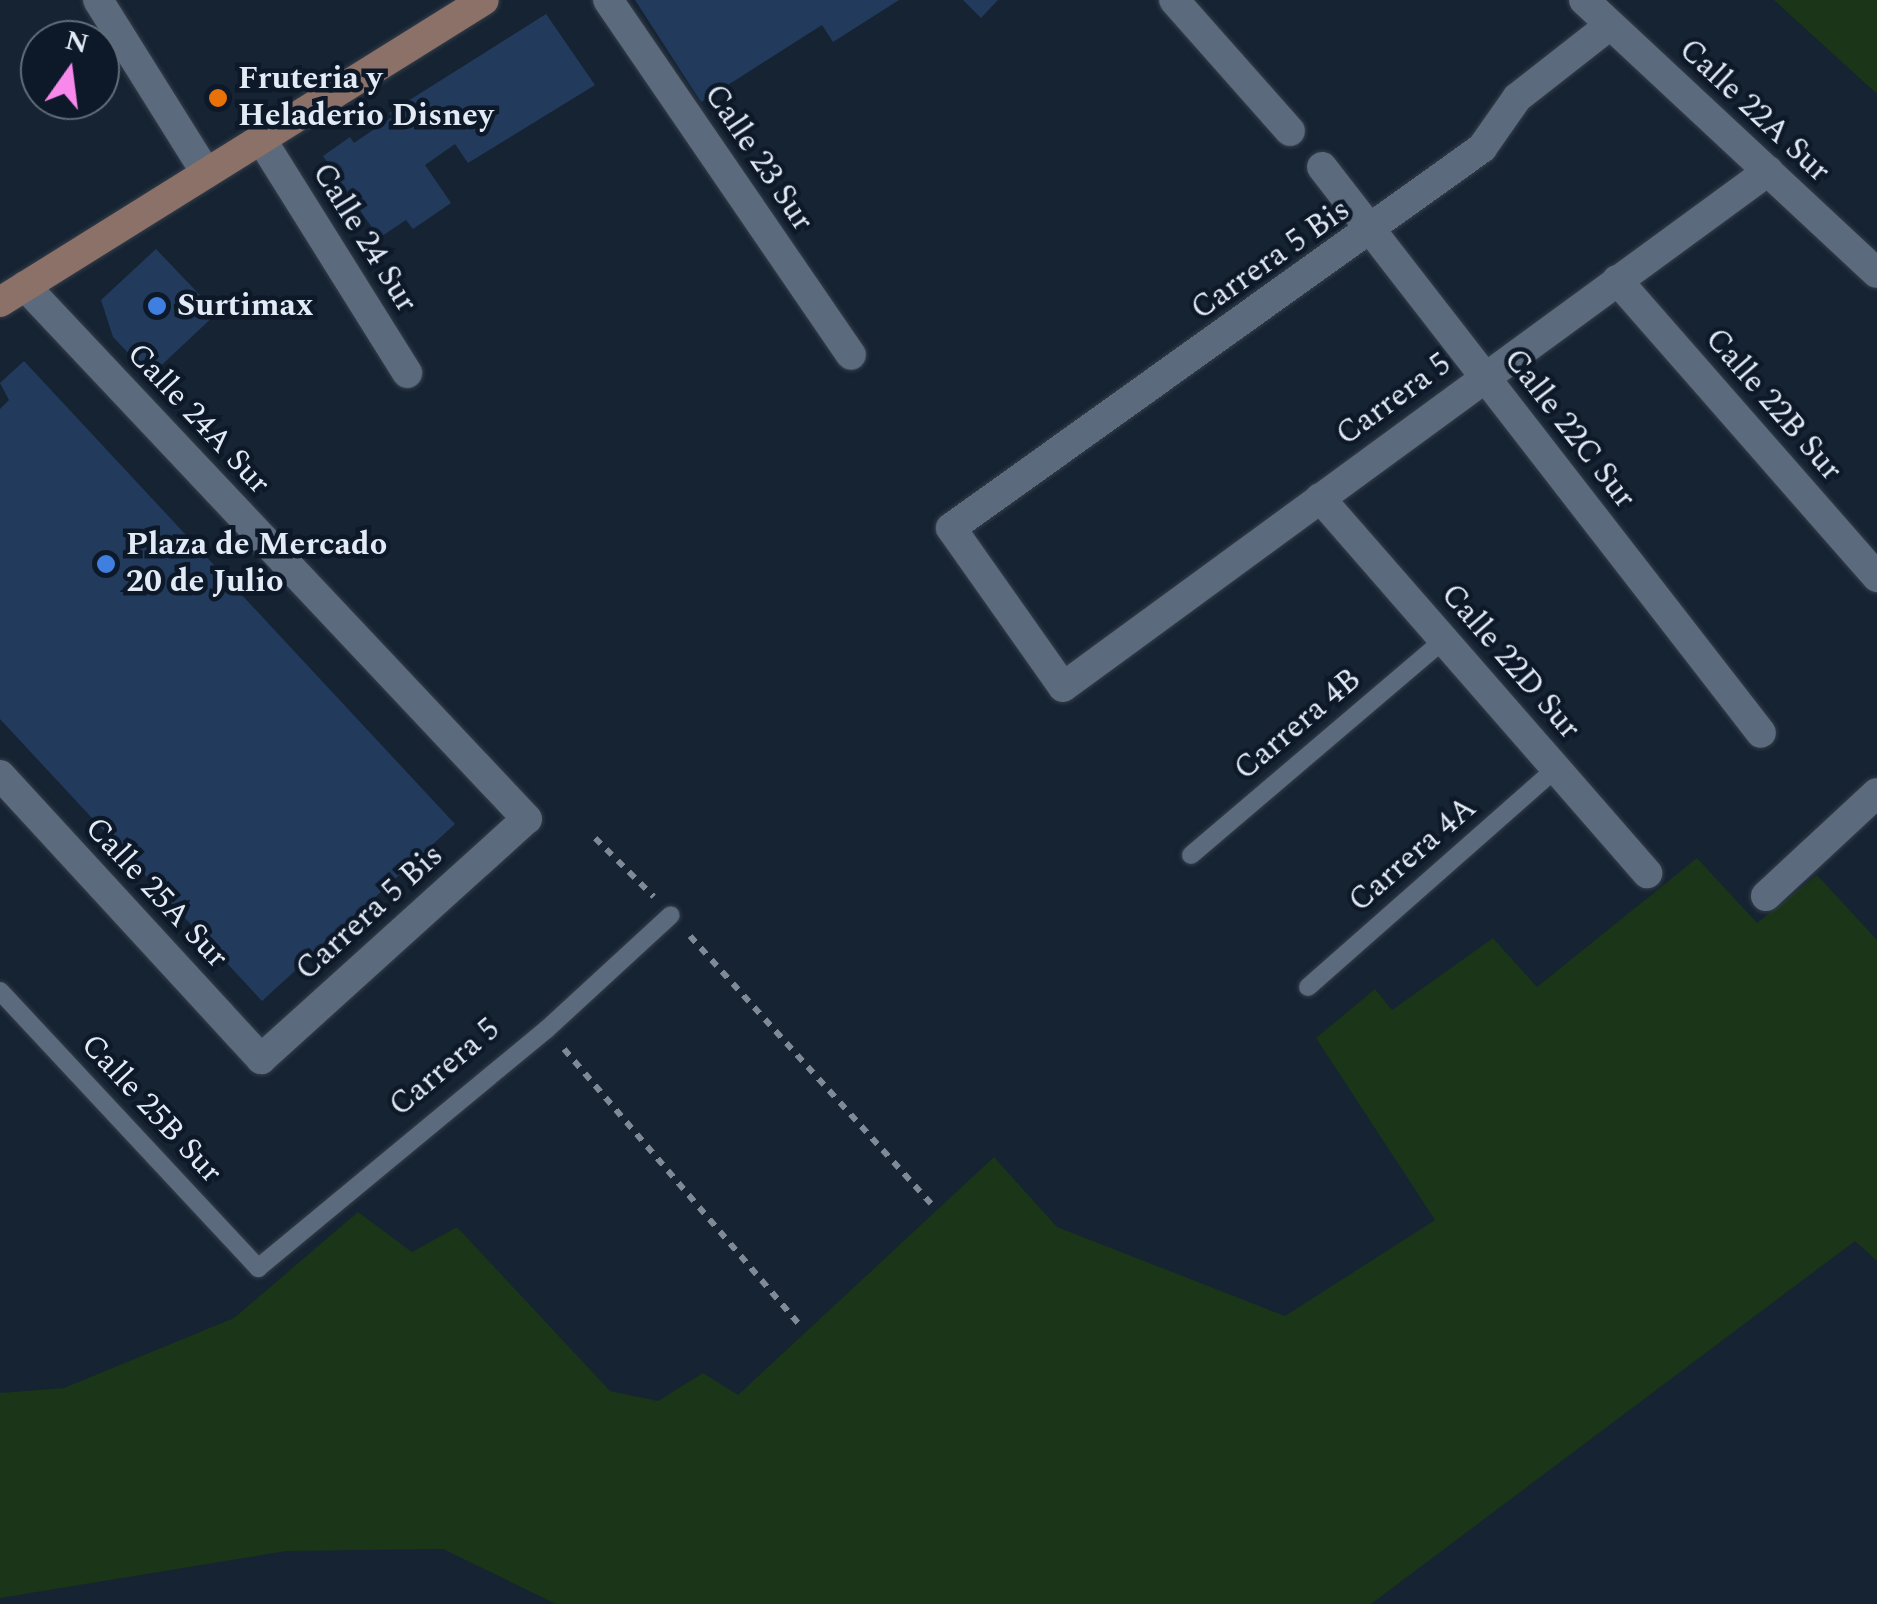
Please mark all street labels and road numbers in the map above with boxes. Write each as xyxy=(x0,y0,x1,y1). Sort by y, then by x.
street label: Calle 22A Sur xyxy=(1670,31,1838,191)
street label: Calle 23 Sur xyxy=(695,77,821,239)
street label: Calle 24 Sur xyxy=(303,156,425,320)
street label: Carrera 5 Bis xyxy=(1184,191,1358,329)
street label: Calle 22B Sur xyxy=(1696,321,1850,489)
street label: Calle 24A Sur xyxy=(118,335,278,503)
street label: Calle 22C Sur xyxy=(1495,342,1643,516)
street label: Carrera 5 xyxy=(1329,346,1459,454)
street label: Calle 22D Sur xyxy=(1432,576,1588,748)
street label: Carrera 4B xyxy=(1227,661,1369,789)
street label: Carrera 4A xyxy=(1341,789,1485,921)
street label: Calle 25A Sur xyxy=(76,809,236,977)
street label: Carrera 5 Bis xyxy=(288,837,452,989)
street label: Carrera 5 xyxy=(382,1011,508,1125)
street label: Calle 25B Sur xyxy=(72,1027,230,1191)

